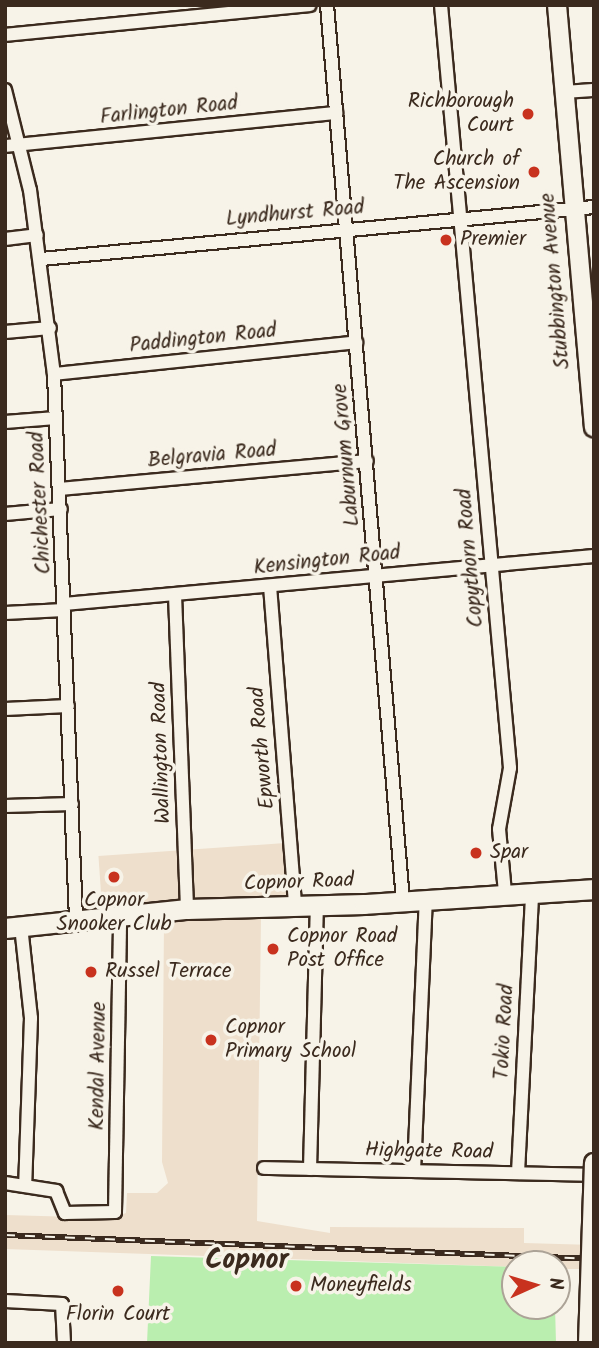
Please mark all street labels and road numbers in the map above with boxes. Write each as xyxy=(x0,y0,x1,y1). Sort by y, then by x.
street label: Farlington Road xyxy=(99,91,239,131)
street label: Stubbington Avenue xyxy=(536,192,576,370)
street label: Lyndhurst Road xyxy=(225,195,365,233)
street label: Paddington Road xyxy=(128,319,278,359)
street label: Laburnum Grove xyxy=(328,382,366,528)
street label: Chichester Road xyxy=(25,431,57,575)
street label: Belgravia Road xyxy=(147,438,277,474)
street label: Copythorn Road xyxy=(452,487,490,629)
street label: Kensington Road xyxy=(252,541,402,581)
street label: Wallington Road xyxy=(147,682,177,824)
street label: Epworth Road xyxy=(245,686,281,810)
street label: Copnor Road xyxy=(243,868,355,898)
street label: Tokio Road xyxy=(490,984,520,1080)
street label: Kendal Avenue xyxy=(85,1001,113,1131)
street label: Highgate Road xyxy=(365,1138,493,1166)

